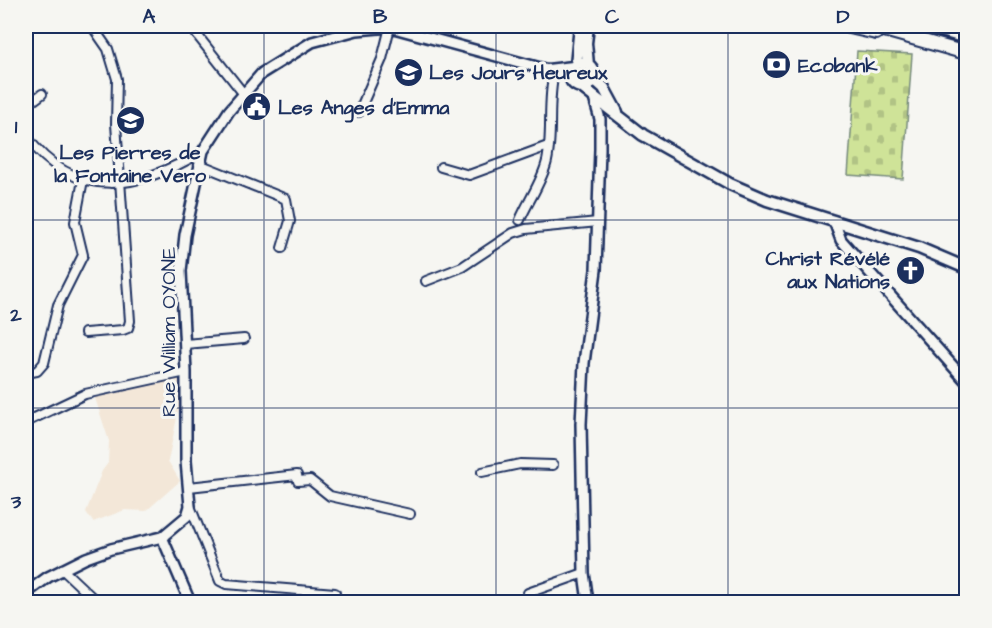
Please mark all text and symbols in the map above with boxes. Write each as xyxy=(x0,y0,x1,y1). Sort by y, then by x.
text: A xyxy=(143,3,156,31)
text: B xyxy=(373,3,388,31)
text: C xyxy=(605,3,620,31)
text: D xyxy=(837,3,850,31)
bank icon: Ecobank xyxy=(761,49,793,81)
place label: Ecobank xyxy=(798,52,878,80)
school or university icon: Les Jours Heureux xyxy=(392,56,424,88)
place label: Les Jours Heureux xyxy=(429,59,608,87)
public building icon: Les Anges d'Emma xyxy=(241,91,273,123)
place label: Les Anges d'Emma xyxy=(278,94,450,123)
school or university icon: Les Pierres de la Fontaine Vero xyxy=(114,105,146,137)
text: 1 xyxy=(15,113,18,141)
place label: Les Pierres de la Fontaine Vero xyxy=(54,139,207,190)
place label: Christ Révélé aux Nations xyxy=(766,245,890,296)
street label: Rue William OYONE xyxy=(155,247,183,417)
church icon: Christ Révélé aux Nations xyxy=(895,254,927,286)
text: 2 xyxy=(9,301,22,329)
text: 3 xyxy=(10,488,22,516)

